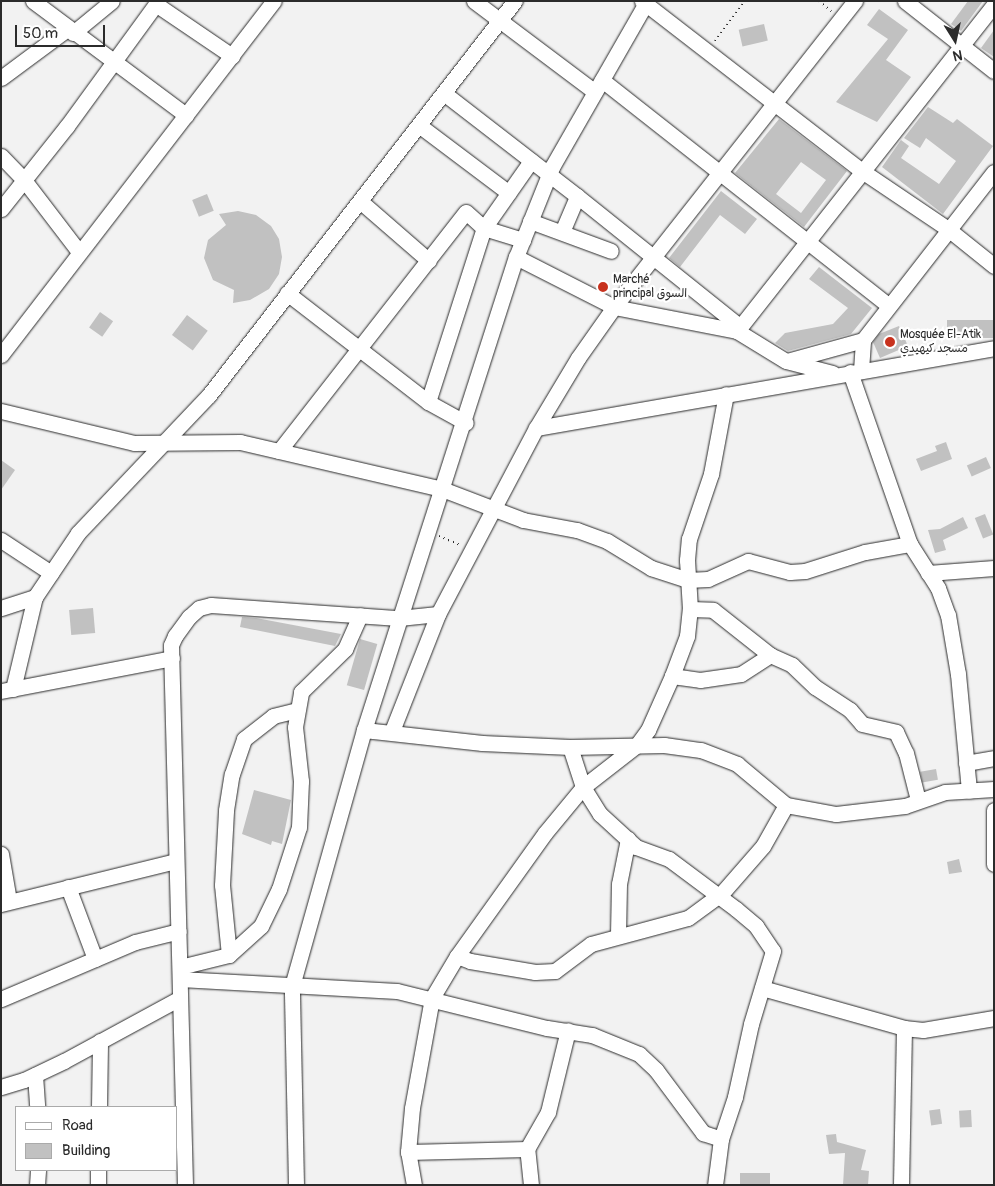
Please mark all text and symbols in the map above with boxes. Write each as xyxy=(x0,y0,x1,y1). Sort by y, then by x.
scale bar xyxy=(18,15,108,47)
north arrow xyxy=(930,15,980,65)
text: 50 m xyxy=(23,24,58,43)
text: N xyxy=(952,46,964,64)
place label: Marché principal السوق xyxy=(613,273,687,301)
marker: Marché principal السوق xyxy=(597,281,609,293)
place label: Mosquée El-Atik مسجد كيهيدي xyxy=(900,328,981,356)
marker: Mosquée El-Atik مسجد كيهيدي xyxy=(884,336,896,348)
legend xyxy=(15,1106,178,1171)
text: Road xyxy=(62,1116,93,1135)
text: Building xyxy=(62,1141,110,1160)

